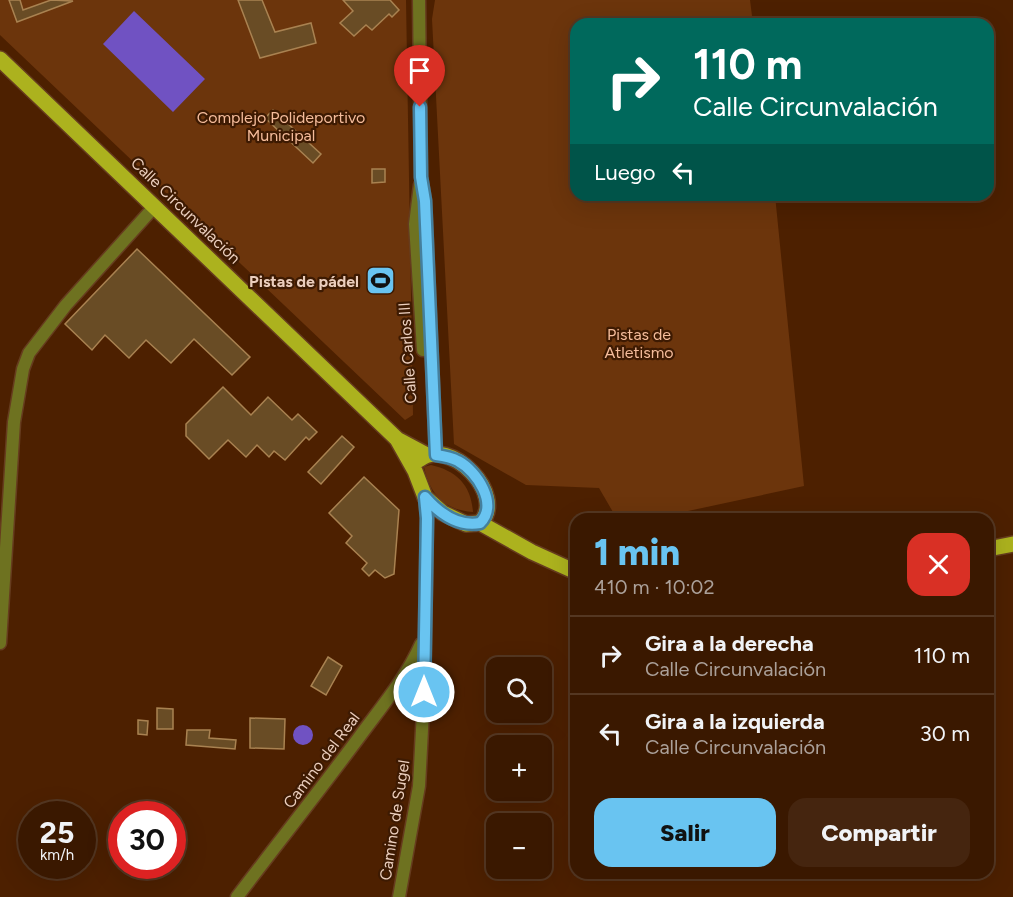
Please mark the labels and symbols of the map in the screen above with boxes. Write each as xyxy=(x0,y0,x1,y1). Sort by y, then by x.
pin xyxy=(394,45,445,107)
park label: Complejo Polideportivo Municipal xyxy=(197,108,365,145)
street label: Calle Circunvalación xyxy=(127,153,244,268)
sports icon: Pistas de pádel xyxy=(364,265,396,297)
place label: Pistas de pádel xyxy=(249,272,359,291)
street label: Calle Carlos III xyxy=(394,302,421,404)
park label: Pistas de Atletismo xyxy=(604,325,674,362)
position arrow xyxy=(392,660,456,724)
street label: Camino del Real xyxy=(279,709,364,812)
street label: Camino de Sugel xyxy=(376,759,413,882)
speed limit sign: 30 xyxy=(108,801,186,879)

